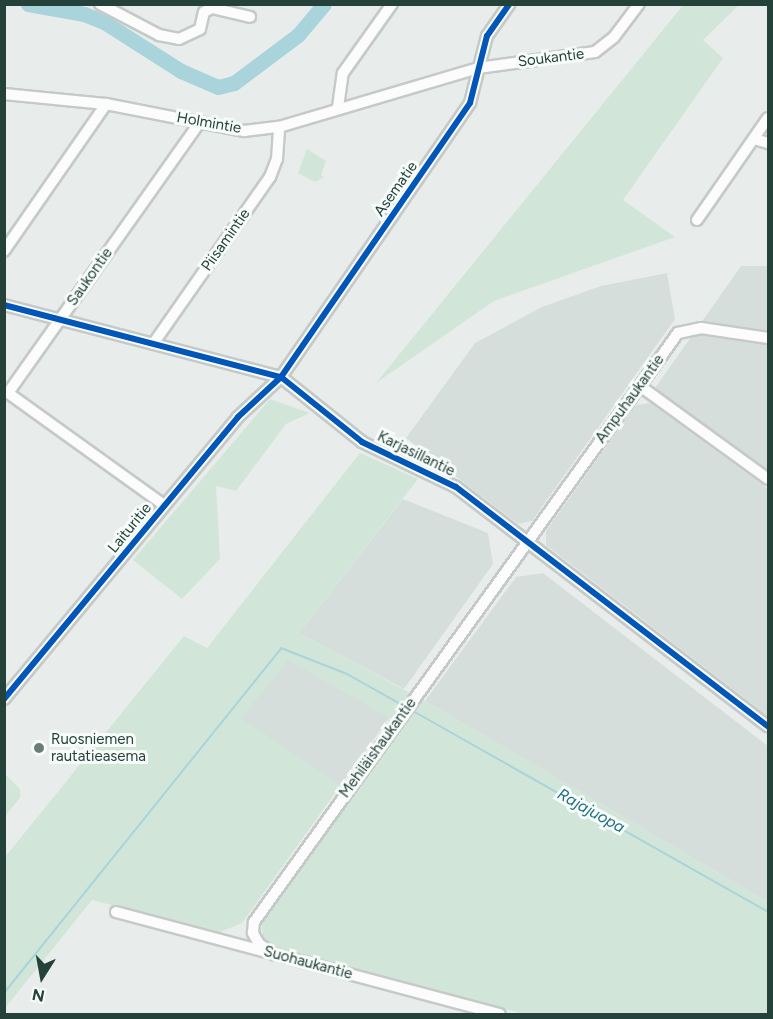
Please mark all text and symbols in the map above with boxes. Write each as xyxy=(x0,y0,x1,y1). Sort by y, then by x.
street label: Soukantie xyxy=(517,45,585,71)
street label: Holmintie xyxy=(175,108,243,138)
street label: Asematie xyxy=(371,158,421,220)
street label: Piisamintie xyxy=(198,205,254,275)
street label: Saukontie xyxy=(63,244,117,310)
street label: Ampuhaukantie xyxy=(592,351,668,447)
street label: Karjasillantie xyxy=(374,428,458,480)
street label: Laituritie xyxy=(104,499,156,557)
street label: Mehiläishaukantie xyxy=(336,695,420,801)
place label: Ruosniemen rautatieasema xyxy=(51,730,146,765)
marker: Ruosniemen rautatieasema xyxy=(32,741,46,755)
water label: Rajajuopa xyxy=(554,785,628,837)
street label: Suohaukantie xyxy=(262,943,354,983)
north arrow xyxy=(12,947,72,1007)
text: N xyxy=(31,985,46,1006)

